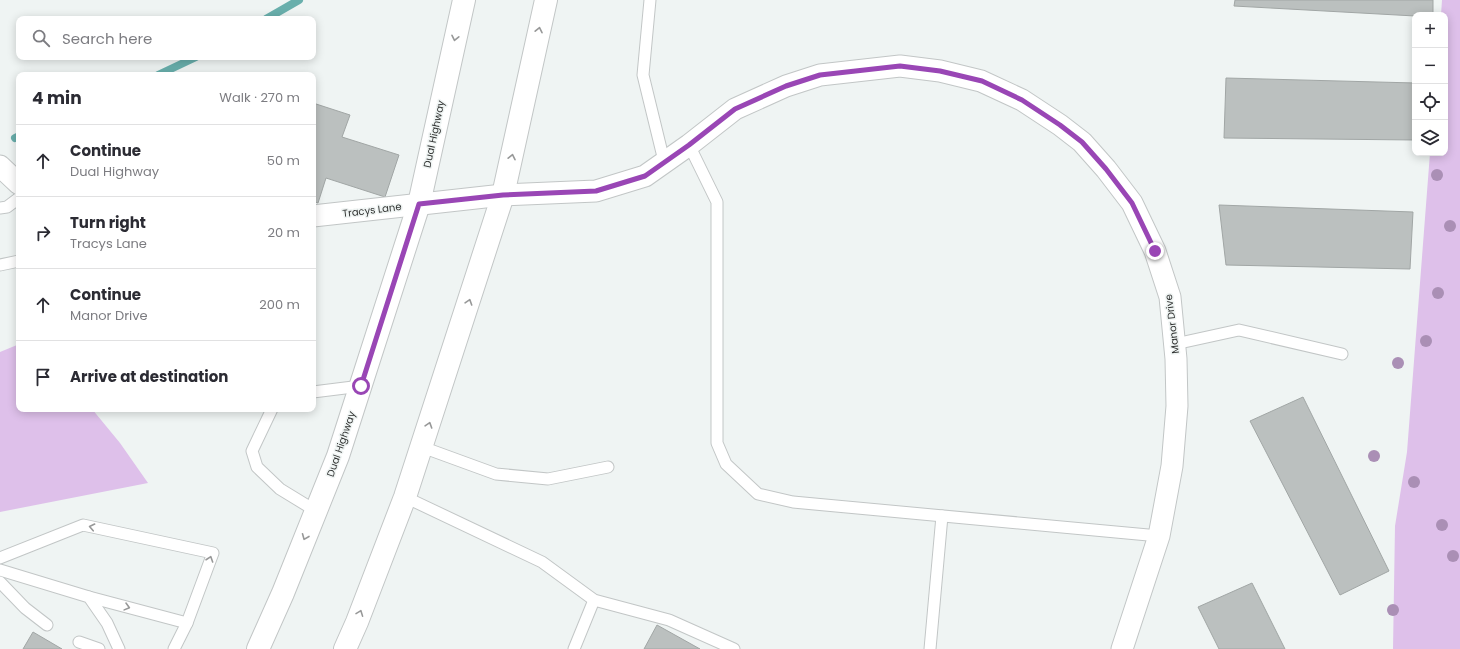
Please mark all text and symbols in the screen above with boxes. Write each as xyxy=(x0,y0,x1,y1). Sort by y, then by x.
map controls xyxy=(1412,12,1448,156)
button: + xyxy=(1412,12,1448,48)
search box xyxy=(16,16,316,60)
one-way arrow xyxy=(535,26,543,33)
icon: search xyxy=(30,27,52,49)
text: Search here xyxy=(62,28,152,49)
one-way arrow xyxy=(452,35,460,41)
button: − xyxy=(1412,48,1448,84)
button: locate xyxy=(1412,84,1448,120)
text: 4 min xyxy=(32,86,82,110)
text: Walk · 270 m xyxy=(219,88,300,107)
street label: Dual Highway xyxy=(420,99,449,169)
button: layers xyxy=(1412,120,1448,156)
text: Continue xyxy=(70,140,141,161)
icon: ahead xyxy=(32,150,54,172)
text: 50 m xyxy=(267,151,300,170)
one-way arrow xyxy=(507,153,515,160)
text: Dual Highway xyxy=(70,162,159,181)
street label: Tracys Lane xyxy=(342,199,402,221)
text: Turn right xyxy=(70,212,146,233)
icon: right xyxy=(32,222,54,244)
text: 20 m xyxy=(267,223,300,242)
text: Tracys Lane xyxy=(70,234,147,253)
route end xyxy=(1146,242,1164,260)
text: Continue xyxy=(70,284,141,305)
street label: Manor Drive xyxy=(1161,293,1183,355)
icon: ahead xyxy=(32,294,54,316)
text: 200 m xyxy=(259,295,300,314)
one-way arrow xyxy=(464,298,473,305)
text: Manor Drive xyxy=(70,306,148,325)
icon: arrive xyxy=(32,366,54,388)
text: Arrive at destination xyxy=(70,366,228,387)
route start xyxy=(352,377,370,395)
street label: Dual Highway xyxy=(323,409,359,479)
one-way arrow xyxy=(424,422,433,429)
one-way arrow xyxy=(89,524,95,532)
one-way arrow xyxy=(302,534,310,541)
one-way arrow xyxy=(206,556,214,563)
one-way arrow xyxy=(123,602,130,611)
one-way arrow xyxy=(356,610,364,617)

